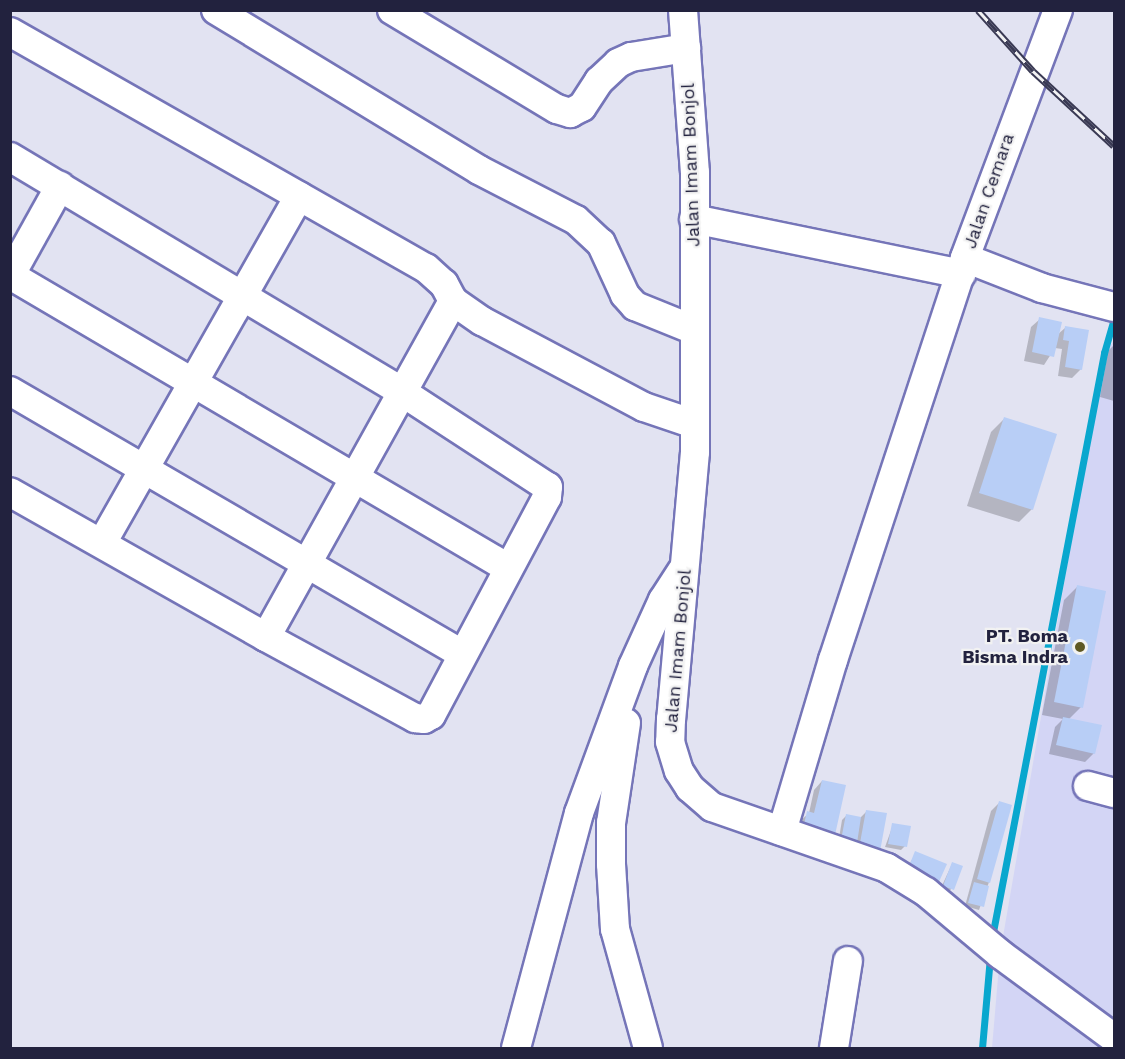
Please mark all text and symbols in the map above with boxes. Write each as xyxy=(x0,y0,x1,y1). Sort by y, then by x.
street label: Jalan Imam Bonjol xyxy=(677,83,705,247)
street label: Jalan Cemara xyxy=(959,131,1019,251)
street label: Jalan Imam Bonjol xyxy=(660,569,696,733)
place label: PT. Boma Bisma Indra xyxy=(962,626,1068,668)
marker: PT. Boma Bisma Indra xyxy=(1073,640,1087,654)

